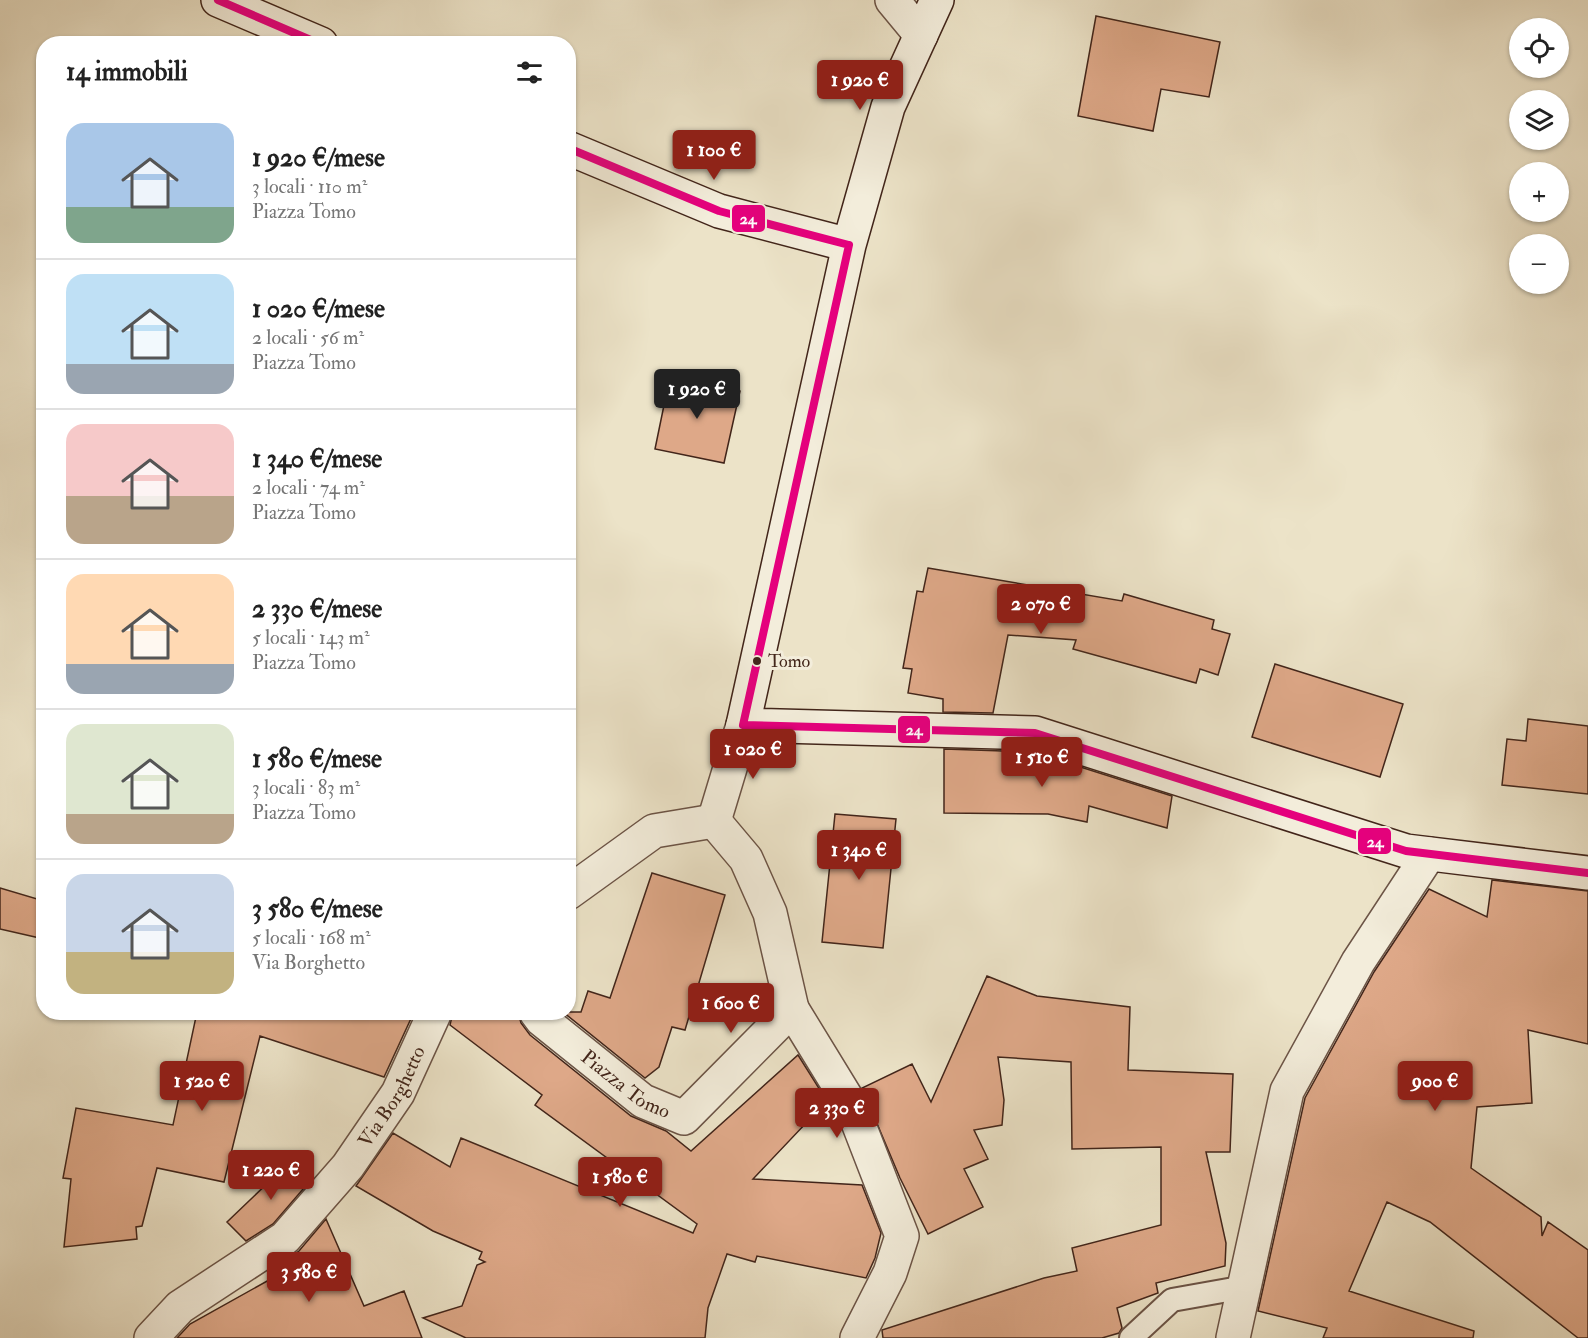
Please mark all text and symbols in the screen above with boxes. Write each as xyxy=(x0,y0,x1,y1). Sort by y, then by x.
map controls xyxy=(1509,18,1569,294)
button: locate xyxy=(1509,18,1569,78)
text: 14 immobili xyxy=(66,56,188,88)
icon: filters xyxy=(513,56,546,89)
pin: 1 920 € xyxy=(805,60,915,111)
text: 1 920 € xyxy=(831,67,889,92)
button: layers xyxy=(1509,90,1569,150)
pin: 1 100 € xyxy=(659,130,769,181)
text: 1 100 € xyxy=(687,137,741,162)
text: 1 920 €/mese xyxy=(252,142,385,174)
icon: home xyxy=(114,147,186,219)
button: + xyxy=(1509,162,1569,222)
text: 3 locali · 110 m² xyxy=(252,174,367,199)
text: Piazza Tomo xyxy=(252,199,356,224)
line badge: 24 xyxy=(731,204,766,233)
text: 24 xyxy=(740,209,758,229)
button: − xyxy=(1509,234,1569,294)
text: 1 020 €/mese xyxy=(252,293,385,325)
icon: home xyxy=(114,298,186,370)
text: 2 locali · 56 m² xyxy=(252,325,364,350)
text: Piazza Tomo xyxy=(252,350,356,375)
pin: 1 920 € xyxy=(642,369,752,420)
text: 1 920 € xyxy=(668,376,726,401)
text: 1 340 €/mese xyxy=(252,443,382,475)
icon: home xyxy=(114,448,186,520)
text: 2 locali · 74 m² xyxy=(252,475,365,500)
text: Piazza Tomo xyxy=(252,500,356,525)
pin: 2 070 € xyxy=(986,584,1096,635)
text: 2 070 € xyxy=(1011,591,1071,616)
text: 2 330 €/mese xyxy=(252,593,382,625)
icon: home xyxy=(114,598,186,670)
text: 5 locali · 143 m² xyxy=(252,625,370,650)
text: Piazza Tomo xyxy=(252,650,356,675)
place label: Tomo xyxy=(768,650,811,673)
marker: Tomo xyxy=(751,655,763,667)
line badge: 24 xyxy=(897,715,931,744)
text: 24 xyxy=(906,720,924,740)
pin: 1 020 € xyxy=(698,729,808,780)
text: 1 020 € xyxy=(724,736,782,761)
pin: 1 510 € xyxy=(987,737,1097,788)
text: 1 580 €/mese xyxy=(252,743,382,775)
text: 1 510 € xyxy=(1015,744,1069,769)
icon: home xyxy=(114,748,186,820)
text: 3 locali · 83 m² xyxy=(252,775,360,800)
text: Piazza Tomo xyxy=(252,800,356,825)
line badge: 24 xyxy=(1357,827,1392,855)
pin: 1 340 € xyxy=(804,830,914,881)
text: 24 xyxy=(1367,832,1385,852)
text: 1 340 € xyxy=(831,837,887,862)
text: 3 580 €/mese xyxy=(252,893,383,925)
icon: home xyxy=(114,898,186,970)
text: 5 locali · 168 m² xyxy=(252,925,371,950)
text: Via Borghetto xyxy=(252,950,365,975)
pin: 1 600 € xyxy=(676,983,786,1034)
text: 1 600 € xyxy=(702,990,760,1015)
street label: Via Borghetto xyxy=(352,1042,430,1152)
street label: Piazza Tomo xyxy=(576,1044,674,1123)
pin: 1 520 € xyxy=(147,1061,257,1112)
pin: 900 € xyxy=(1393,1061,1477,1112)
text: 1 520 € xyxy=(174,1068,230,1093)
text: 900 € xyxy=(1412,1068,1458,1093)
pin: 2 330 € xyxy=(782,1088,892,1139)
text: 2 330 € xyxy=(809,1095,865,1120)
pin: 1 220 € xyxy=(216,1150,326,1201)
text: 1 220 € xyxy=(242,1157,300,1182)
pin: 1 580 € xyxy=(565,1157,675,1208)
text: 1 580 € xyxy=(592,1164,648,1189)
pin: 3 580 € xyxy=(254,1252,364,1303)
text: 3 580 € xyxy=(281,1259,337,1284)

